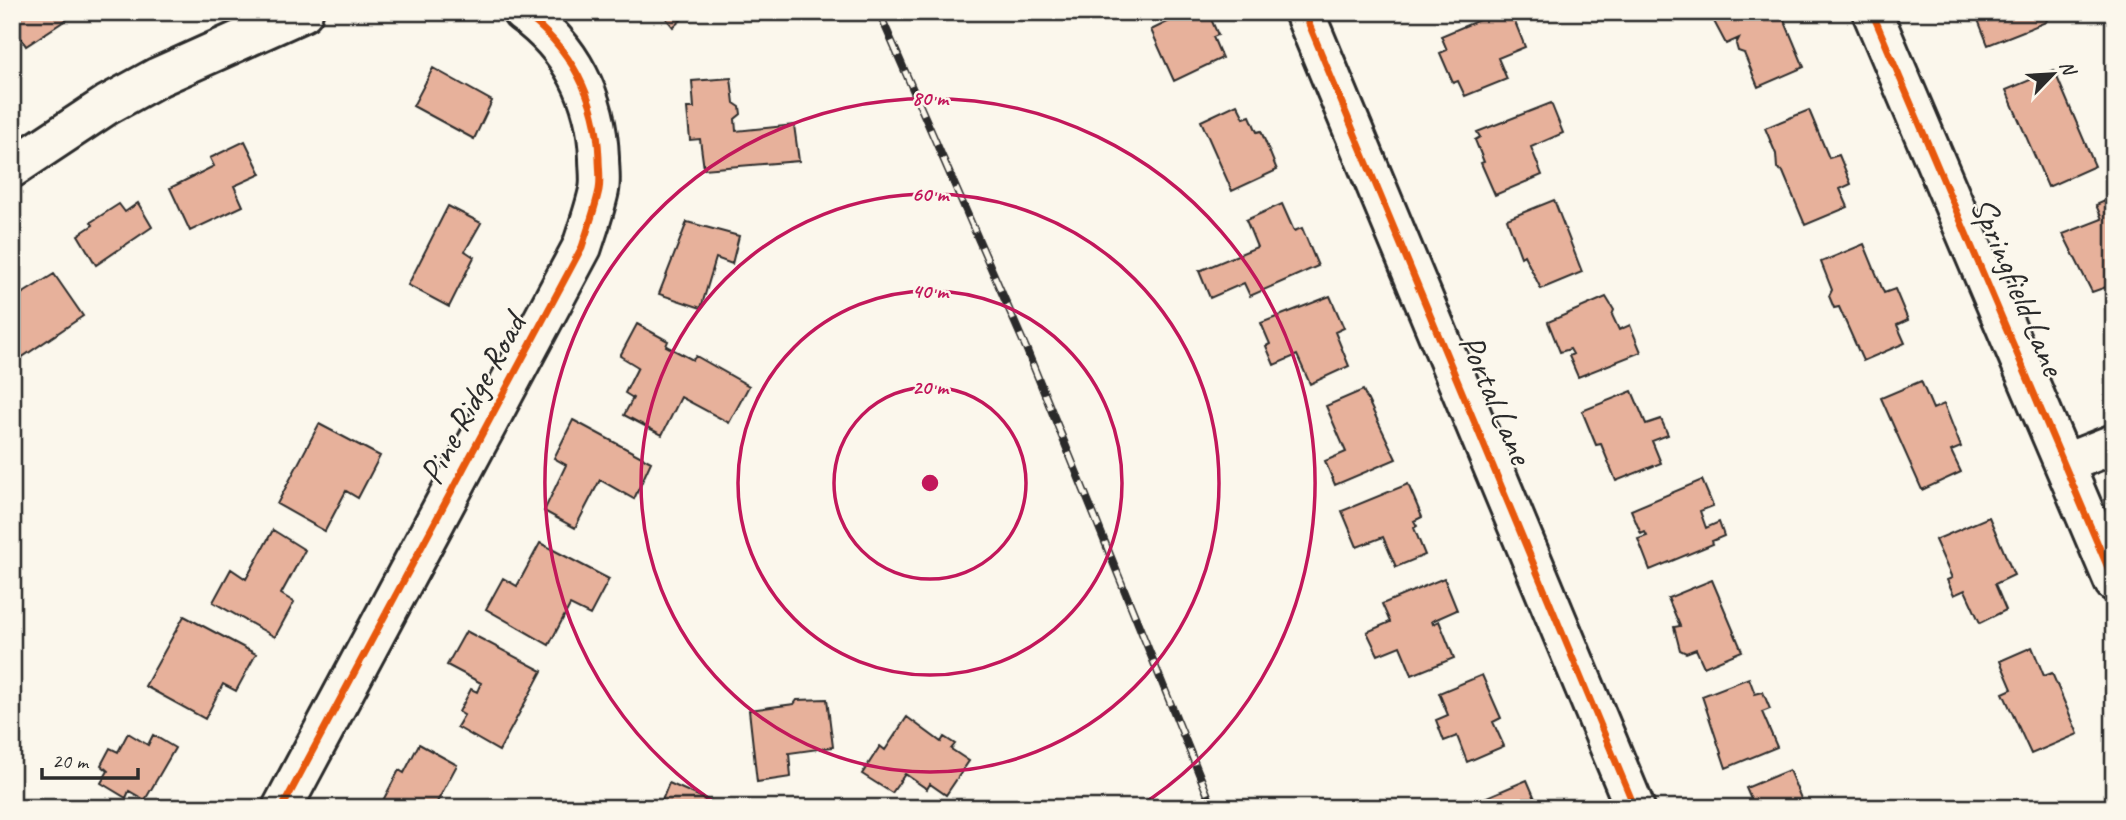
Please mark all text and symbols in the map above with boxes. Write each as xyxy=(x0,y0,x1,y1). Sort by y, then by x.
north arrow xyxy=(2018,38,2088,108)
text: N xyxy=(2054,57,2082,81)
text: 80 m xyxy=(912,85,950,111)
text: 60 m xyxy=(912,181,950,207)
street label: Springfield Lane xyxy=(1960,190,2077,384)
text: 40 m xyxy=(912,278,950,304)
street label: Pine Ridge Road xyxy=(408,302,538,492)
street label: Portal Lane xyxy=(1449,327,1544,473)
text: 20 m xyxy=(912,374,950,400)
centre of rings xyxy=(918,471,942,495)
scale bar xyxy=(42,736,138,780)
text: 20 m xyxy=(52,748,90,774)

